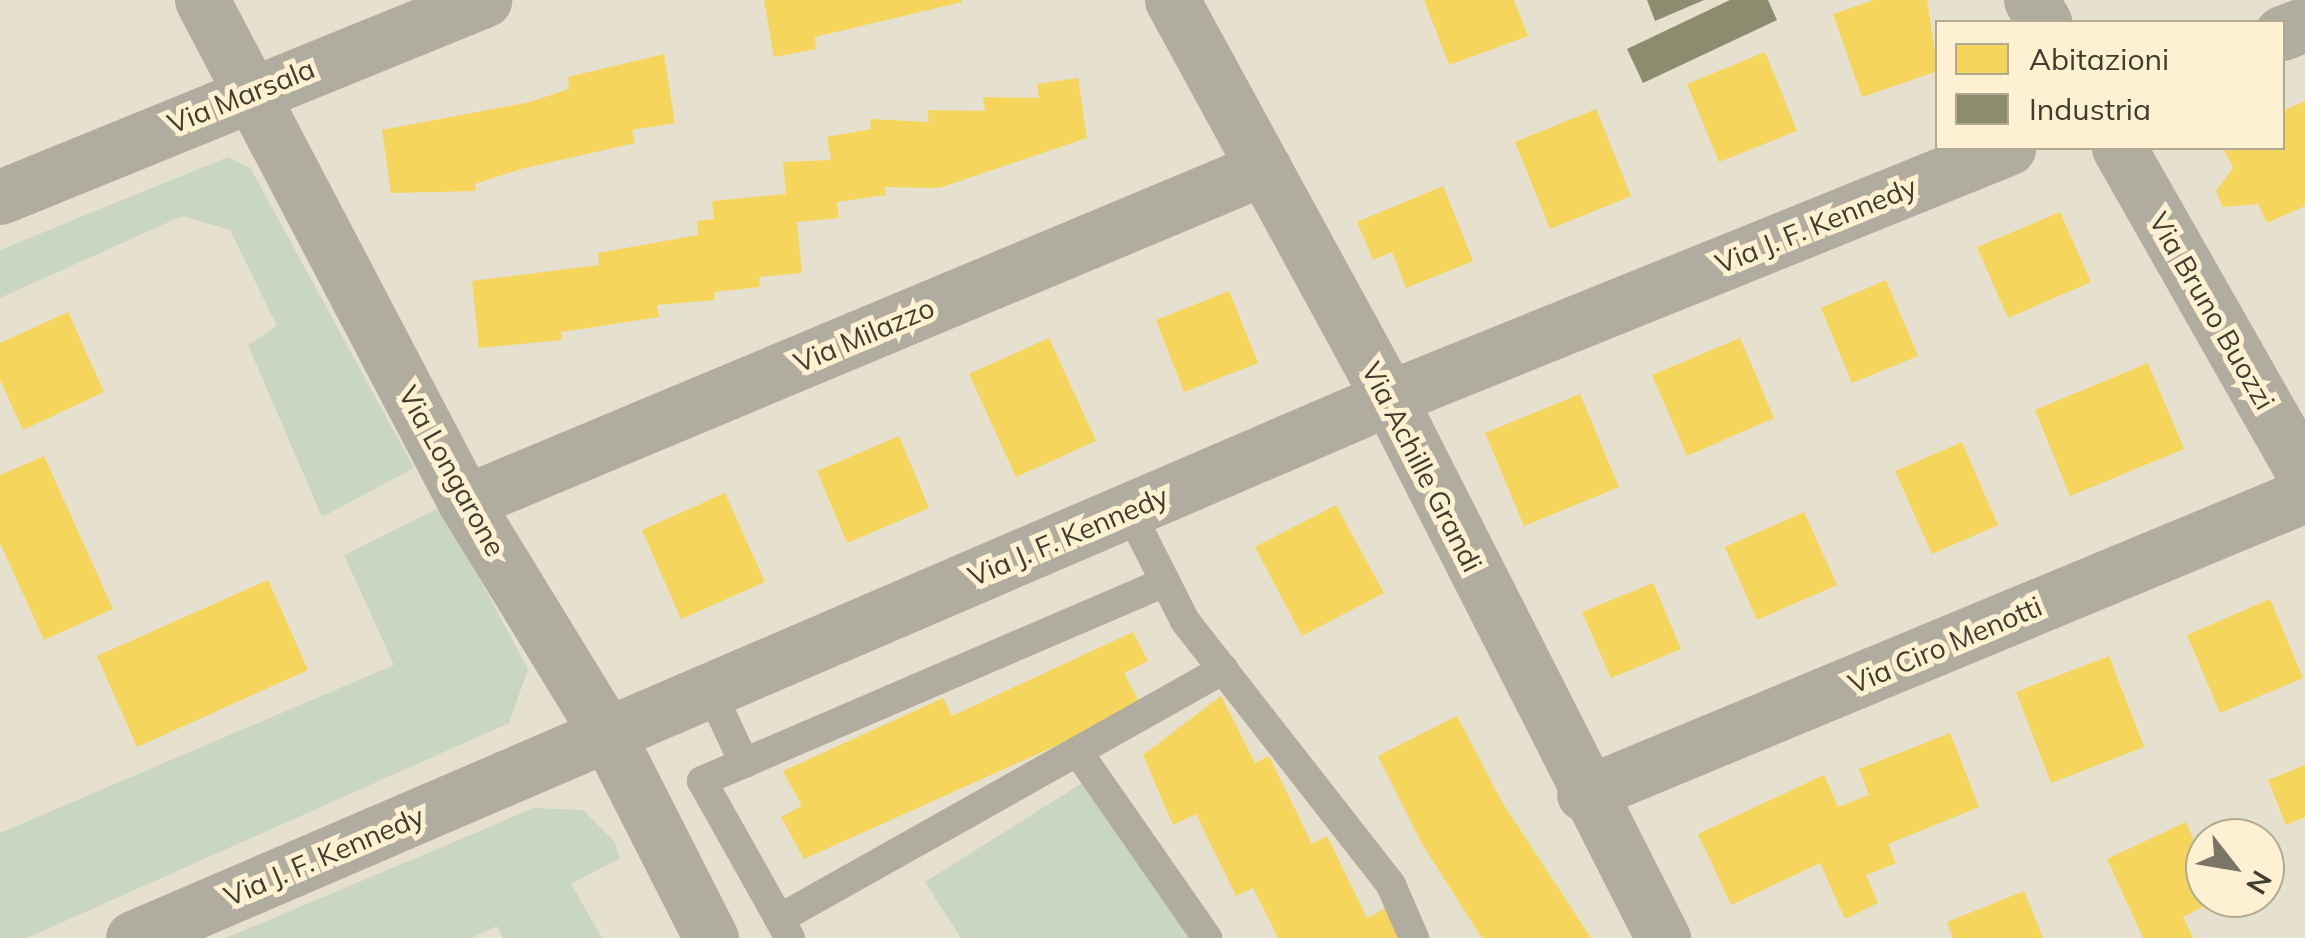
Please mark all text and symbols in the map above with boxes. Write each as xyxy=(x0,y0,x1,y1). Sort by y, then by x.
legend xyxy=(1935,20,2285,150)
text: Abitazioni xyxy=(2029,40,2169,78)
street label: Via Marsala xyxy=(163,51,319,141)
text: Industria xyxy=(2029,90,2151,128)
street label: Via J. F. Kennedy xyxy=(1711,169,1921,281)
street label: Via Bruno Buozzi xyxy=(2142,206,2282,416)
street label: Via Milazzo xyxy=(789,290,939,380)
street label: Via Achille Grandi xyxy=(1355,357,1489,577)
street label: Via Longarone xyxy=(391,380,513,562)
street label: Via J. F. Kennedy xyxy=(963,479,1173,593)
street label: Via Ciro Menotti xyxy=(1843,589,2047,701)
street label: Via J. F. Kennedy xyxy=(219,799,429,913)
north arrow xyxy=(2185,818,2285,918)
text: N xyxy=(2239,865,2280,901)

